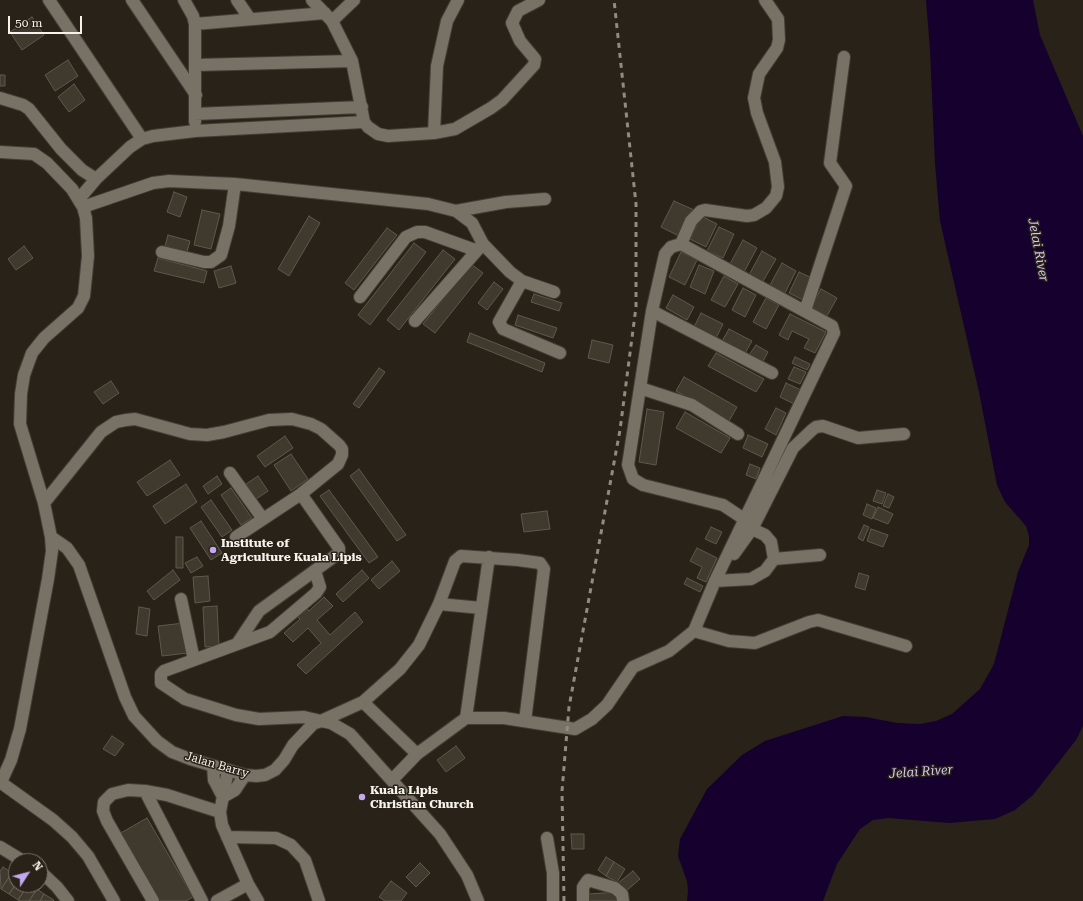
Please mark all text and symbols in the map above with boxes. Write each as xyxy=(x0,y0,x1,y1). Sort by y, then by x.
scale bar xyxy=(10,8,84,34)
text: 50 m xyxy=(15,16,42,30)
water label: Jelai River xyxy=(1024,217,1052,283)
place label: Institute of Agriculture Kuala Lipis xyxy=(221,536,362,564)
marker: Institute of Agriculture Kuala Lipis xyxy=(208,545,218,555)
street label: Jalan Barry xyxy=(183,749,251,781)
water label: Jelai River xyxy=(888,762,954,782)
place label: Kuala Lipis Christian Church xyxy=(370,783,474,811)
marker: Kuala Lipis Christian Church xyxy=(357,792,367,802)
north arrow xyxy=(8,853,48,893)
text: N xyxy=(30,859,45,873)

